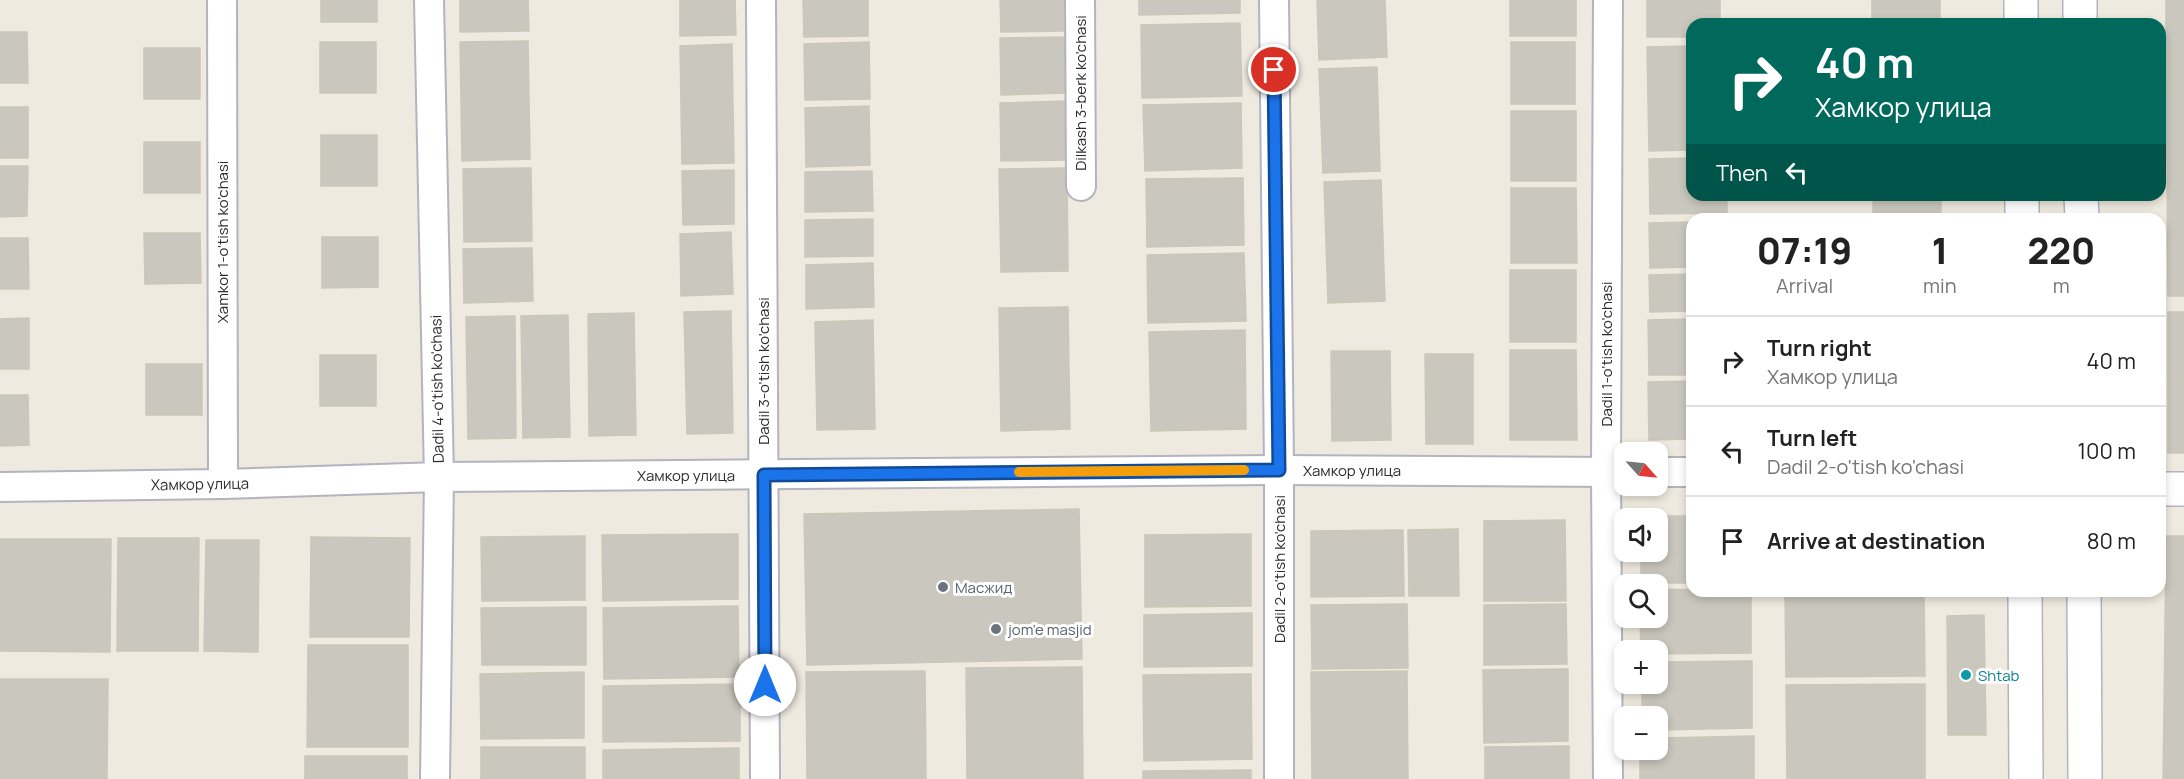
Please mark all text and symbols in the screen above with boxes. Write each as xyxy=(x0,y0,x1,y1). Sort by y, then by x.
street label: Dilkash 3-berk ko'chasi xyxy=(1070,15,1091,171)
text: 40 m xyxy=(1815,33,1914,91)
icon: right xyxy=(1716,42,1794,120)
pin xyxy=(1248,44,1299,95)
icon: arrive xyxy=(1257,53,1290,86)
text: Хамкор улица xyxy=(1815,88,1992,125)
icon: left xyxy=(1780,156,1813,189)
text: Then xyxy=(1716,158,1768,188)
street label: Xamkor 1-o'tish ko'chasi xyxy=(212,161,233,323)
text: 07:19 xyxy=(1757,226,1852,275)
text: 1 xyxy=(1932,226,1948,275)
text: 220 xyxy=(2027,226,2095,275)
text: Arrival xyxy=(1776,272,1833,299)
text: min xyxy=(1923,272,1957,299)
text: m xyxy=(2053,272,2070,299)
street label: Dadil 1-o'tish ko'chasi xyxy=(1596,281,1617,427)
street label: Dadil 3-o'tish ko'chasi xyxy=(753,297,774,445)
street label: Dadil 4-o'tish ko'chasi xyxy=(425,315,449,463)
text: Turn right xyxy=(1767,333,1872,363)
icon: right xyxy=(1716,345,1749,378)
text: 40 m xyxy=(2087,346,2136,376)
text: Хамкор улица xyxy=(1767,363,1898,390)
text: Turn left xyxy=(1767,423,1857,453)
icon: left xyxy=(1716,435,1749,468)
text: 100 m xyxy=(2078,436,2136,466)
north arrow xyxy=(1614,442,1668,496)
map controls xyxy=(1614,442,1668,760)
text: Dadil 2-o'tish ko'chasi xyxy=(1767,453,1964,480)
street label: Хамкор улица xyxy=(1303,460,1401,481)
street label: Хамкор улица xyxy=(637,465,735,486)
street label: Хамкор улица xyxy=(151,473,249,495)
street label: Dadil 2-o'tish ko'chasi xyxy=(1269,495,1290,643)
button: sound xyxy=(1614,508,1668,562)
icon: arrive xyxy=(1716,525,1749,558)
text: Arrive at destination xyxy=(1767,526,1985,556)
text: 80 m xyxy=(2087,526,2136,556)
button: search xyxy=(1614,574,1668,628)
place label: Масжид xyxy=(955,577,1012,598)
marker: Масжид xyxy=(936,580,950,594)
place label: jom'e masjid xyxy=(1007,619,1092,640)
marker: jom'e masjid xyxy=(989,622,1003,636)
button: + xyxy=(1614,640,1668,694)
position arrow xyxy=(733,653,797,717)
place label: Shtab xyxy=(1978,665,2019,686)
marker: Shtab xyxy=(1959,668,1973,682)
button: − xyxy=(1614,706,1668,760)

